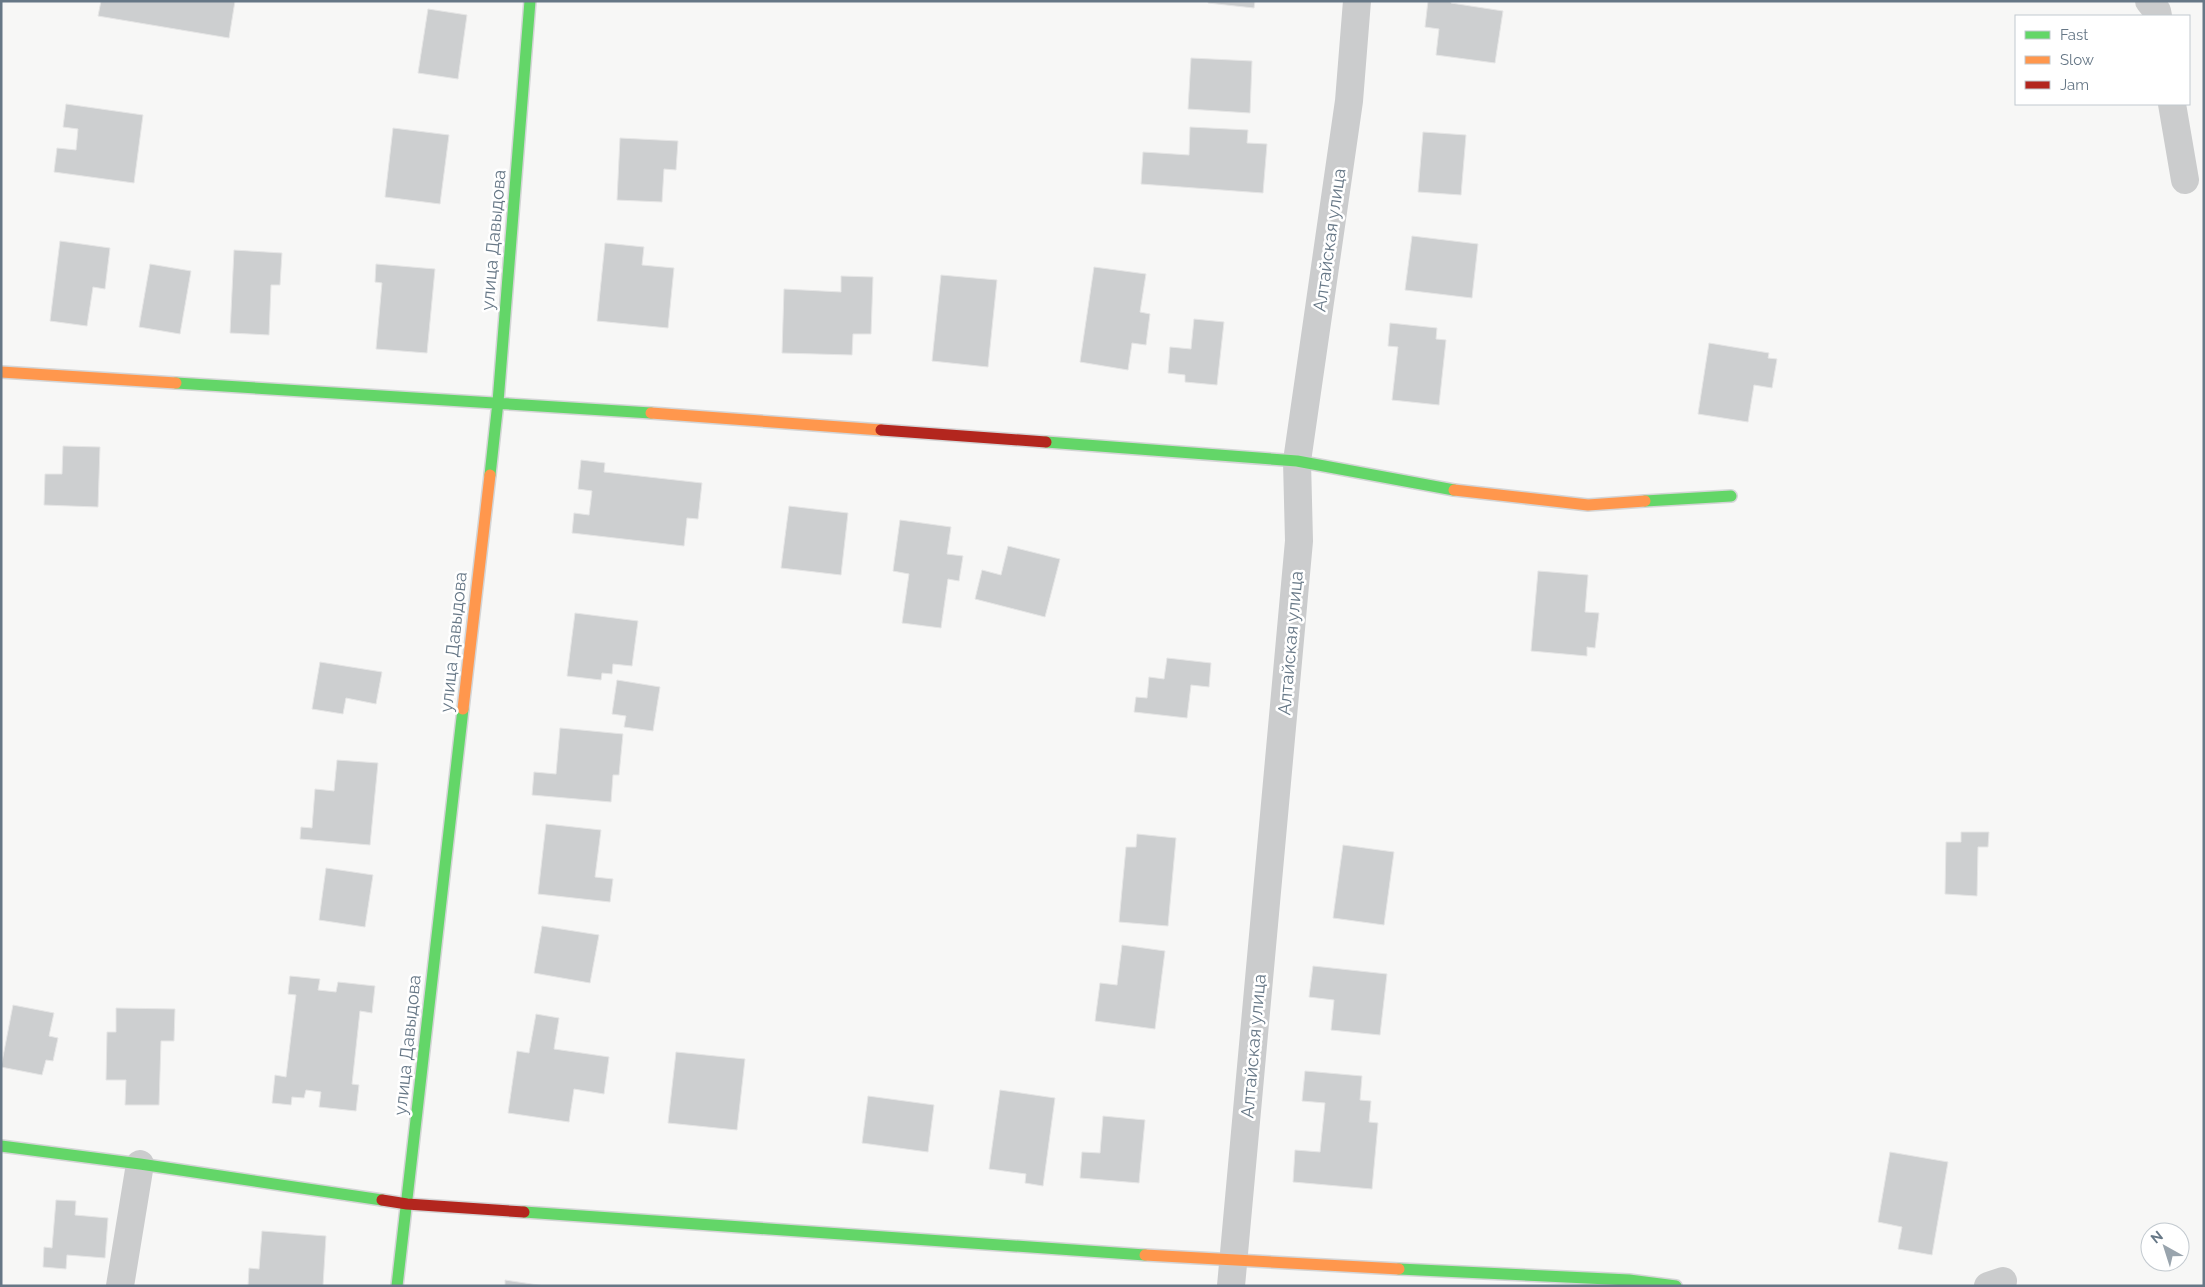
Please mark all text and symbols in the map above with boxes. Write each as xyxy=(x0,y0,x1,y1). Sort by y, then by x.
legend xyxy=(2015,15,2190,105)
text: Fast xyxy=(2060,26,2088,44)
text: Slow xyxy=(2060,51,2094,69)
text: Jam xyxy=(2060,76,2089,94)
street label: Алтайская улица xyxy=(1309,167,1349,313)
street label: улица Давыдова xyxy=(476,169,510,311)
street label: Алтайская улица xyxy=(1273,570,1307,716)
street label: улица Давыдова xyxy=(435,571,471,713)
street label: Алтайская улица xyxy=(1236,973,1270,1119)
street label: улица Давыдова xyxy=(389,974,425,1116)
north arrow xyxy=(2140,1222,2190,1272)
text: N xyxy=(2148,1227,2166,1246)

